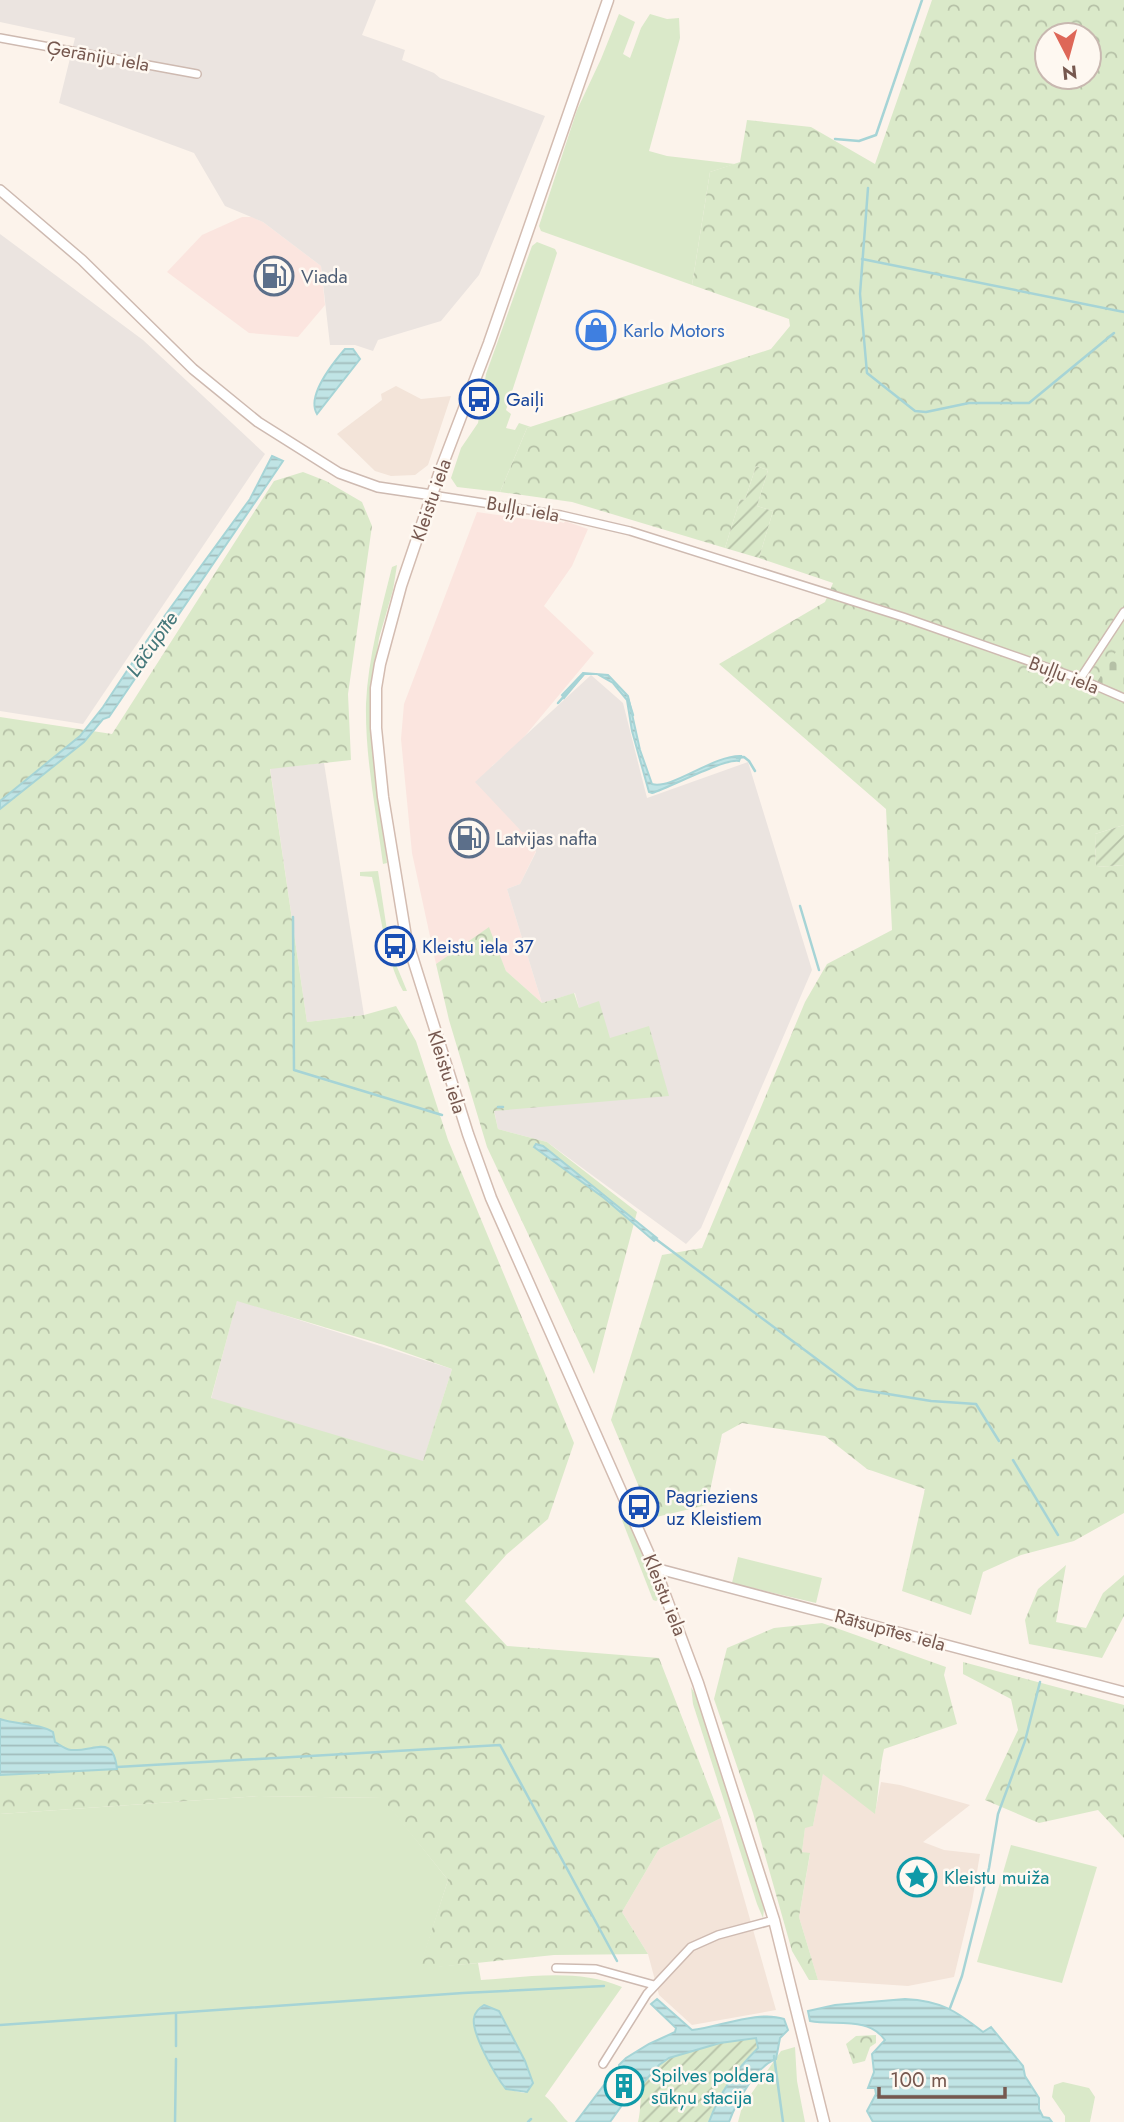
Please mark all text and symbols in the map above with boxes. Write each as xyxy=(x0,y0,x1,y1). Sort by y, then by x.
north arrow xyxy=(1033,21,1103,91)
street label: Ģerāniju iela xyxy=(45,34,151,78)
text: N xyxy=(1061,58,1079,87)
fuel station icon: Viada xyxy=(253,255,295,297)
place label: Viada xyxy=(301,263,348,290)
shop icon: Karlo Motors xyxy=(575,309,617,351)
place label: Karlo Motors xyxy=(623,317,725,344)
bus stop icon: Gaiļi xyxy=(458,378,500,420)
place label: Gaiļi xyxy=(506,386,544,413)
street label: Kleistu iela xyxy=(404,455,458,545)
street label: Buļļu iela xyxy=(485,489,561,529)
water label: Lāčupīte xyxy=(119,605,186,683)
street label: Buļļu iela xyxy=(1025,649,1103,701)
fuel station icon: Latvijas nafta xyxy=(448,817,490,859)
place label: Latvijas nafta xyxy=(496,825,597,852)
bus stop icon: Kleistu iela 37 xyxy=(374,925,416,967)
place label: Kleistu iela 37 xyxy=(422,933,534,960)
street label: Kleistu iela xyxy=(421,1027,473,1117)
place label: Pagrieziens uz Kleistiem xyxy=(666,1483,762,1532)
bus stop icon: Pagrieziens uz Kleistiem xyxy=(618,1486,660,1528)
street label: Kleistu iela xyxy=(636,1550,694,1640)
street label: Rātsupītes iela xyxy=(832,1602,948,1658)
place icon: Kleistu muiža xyxy=(896,1856,938,1898)
place label: Kleistu muiža xyxy=(944,1864,1049,1891)
scale bar xyxy=(879,2056,1005,2100)
place label: Spilves poldera sūkņu stacija xyxy=(651,2062,775,2111)
building icon: Spilves poldera sūkņu stacija xyxy=(603,2065,645,2107)
text: 100 m xyxy=(890,2065,947,2095)

